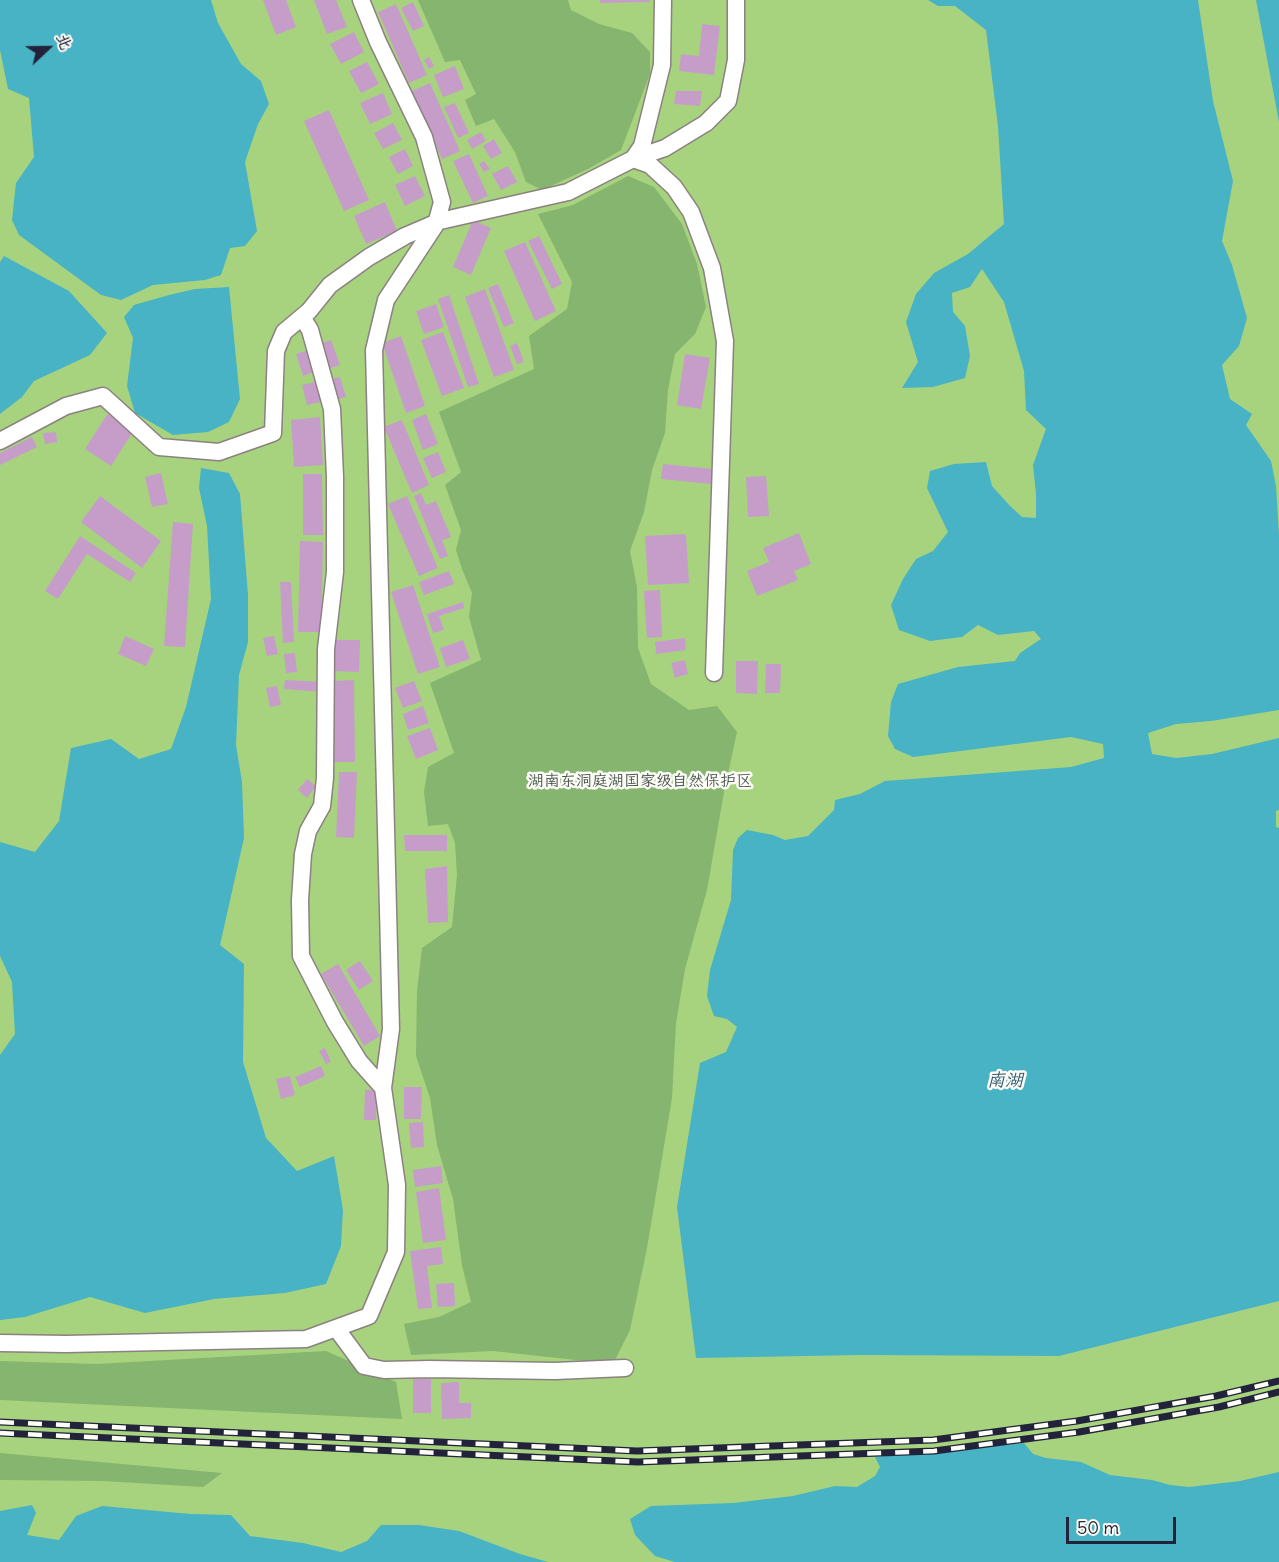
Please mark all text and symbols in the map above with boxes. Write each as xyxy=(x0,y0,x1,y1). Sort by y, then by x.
north arrow xyxy=(18,18,78,78)
text: 北 xyxy=(52,30,77,52)
park label: 湖南东洞庭湖国家级自然保护区 xyxy=(528,771,752,791)
water label: 南湖 xyxy=(987,1070,1023,1092)
scale bar xyxy=(1069,1505,1178,1543)
text: 50 m xyxy=(1077,1516,1119,1539)

